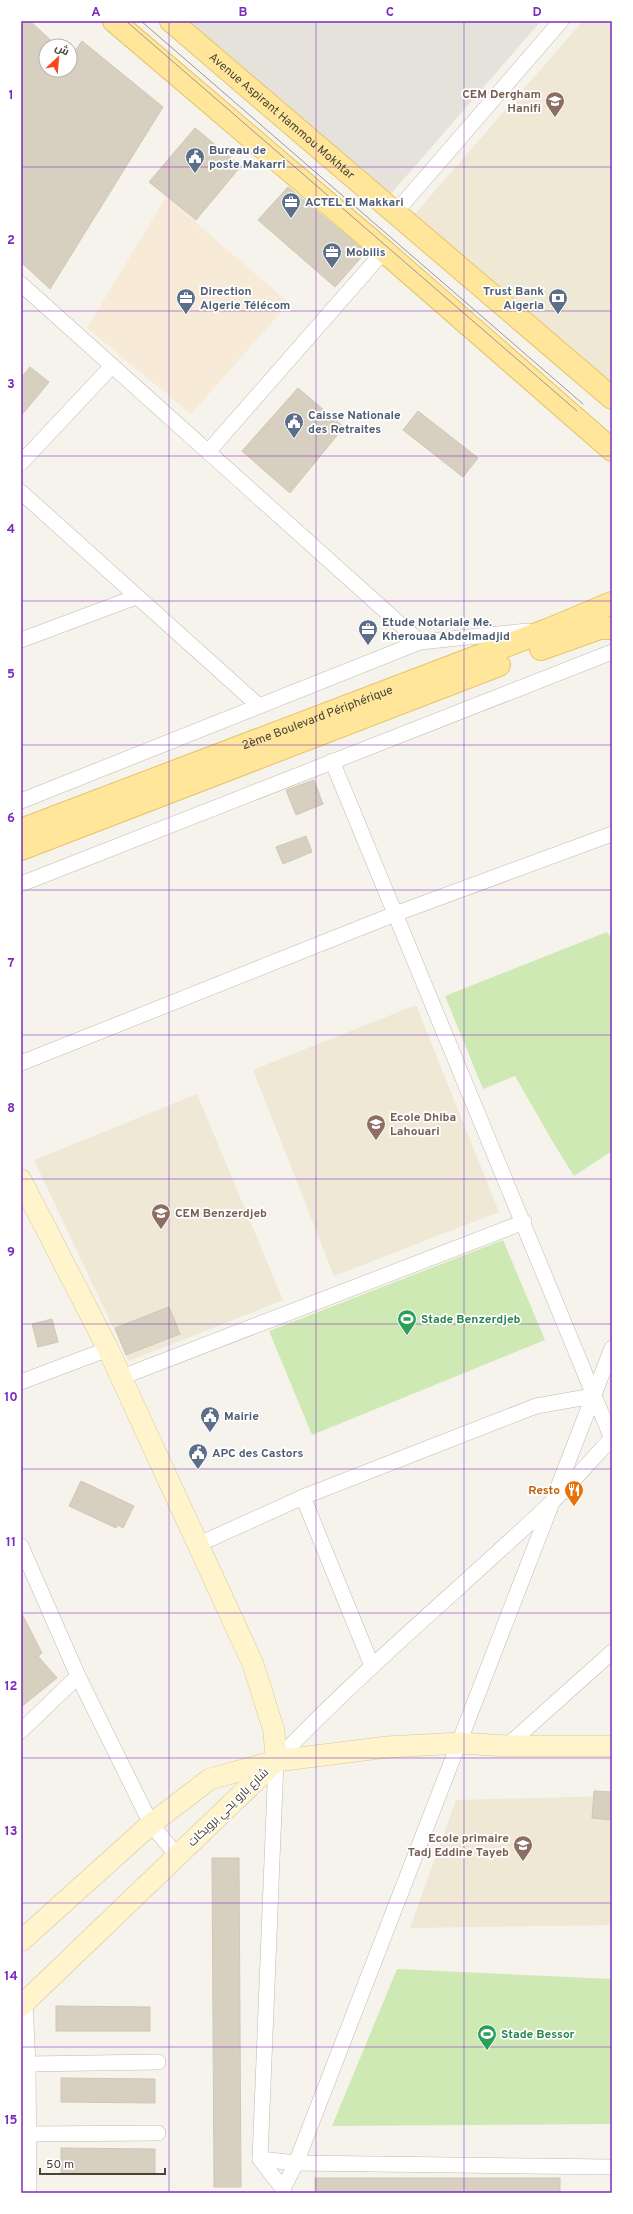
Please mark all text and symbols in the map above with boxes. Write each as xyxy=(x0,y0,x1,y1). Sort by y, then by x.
text: A xyxy=(91,5,101,21)
text: B xyxy=(239,5,248,21)
text: C xyxy=(386,5,394,21)
text: D xyxy=(532,5,542,21)
north arrow xyxy=(38,38,78,78)
text: ش xyxy=(53,41,71,59)
street label: Avenue Aspirant Hammou Mokhtar xyxy=(205,50,358,184)
place label: CEM Dergham Hanifi xyxy=(462,87,541,117)
text: 1 xyxy=(8,88,14,104)
school or university icon: CEM Dergham Hanifi xyxy=(544,90,566,118)
place label: Bureau de poste Makarri xyxy=(209,143,286,173)
public building icon: Bureau de poste Makarri xyxy=(184,146,206,174)
office icon: ACTEL El Makkari xyxy=(280,191,302,219)
place label: ACTEL El Makkari xyxy=(305,195,404,211)
text: 2 xyxy=(7,233,15,249)
office icon: Mobilis xyxy=(321,241,343,269)
place label: Mobilis xyxy=(346,245,386,261)
place label: Direction Algerie Télécom xyxy=(200,284,290,314)
place label: Trust Bank Algeria xyxy=(483,284,544,314)
office icon: Direction Algerie Télécom xyxy=(175,287,197,315)
bank icon: Trust Bank Algeria xyxy=(547,287,569,315)
text: 3 xyxy=(7,377,15,393)
place label: Caisse Nationale des Retraites xyxy=(308,408,401,438)
public building icon: Caisse Nationale des Retraites xyxy=(283,411,305,439)
text: 4 xyxy=(7,522,15,538)
place label: Etude Notariale Me. Kherouaa Abdelmadjid xyxy=(382,615,510,645)
office icon: Etude Notariale Me. Kherouaa Abdelmadjid xyxy=(357,618,379,646)
text: 5 xyxy=(7,667,15,683)
street label: 2ème Boulevard Périphérique xyxy=(240,682,395,754)
text: 6 xyxy=(7,811,15,827)
text: 7 xyxy=(8,956,15,972)
text: 8 xyxy=(7,1101,15,1117)
place label: Ecole Dhiba Lahouari xyxy=(390,1110,456,1140)
school or university icon: Ecole Dhiba Lahouari xyxy=(365,1113,387,1141)
school or university icon: CEM Benzerdjeb xyxy=(150,1202,172,1230)
place label: CEM Benzerdjeb xyxy=(175,1206,267,1222)
text: 9 xyxy=(7,1245,15,1261)
sports icon: Stade Benzerdjeb xyxy=(396,1308,418,1336)
place label: Stade Benzerdjeb xyxy=(421,1312,521,1328)
text: 10 xyxy=(4,1390,18,1406)
public building icon: Mairie xyxy=(199,1405,221,1433)
place label: Mairie xyxy=(224,1409,259,1425)
public building icon: APC des Castors xyxy=(187,1442,209,1470)
place label: APC des Castors xyxy=(212,1446,303,1462)
restaurant icon: Resto xyxy=(563,1479,585,1507)
place label: Resto xyxy=(528,1483,560,1499)
text: 11 xyxy=(6,1535,16,1551)
text: 12 xyxy=(4,1679,18,1695)
street label: شارع بارو يحي برويكات xyxy=(185,1765,273,1851)
text: 13 xyxy=(5,1824,18,1840)
place label: Ecole primaire Tadj Eddine Tayeb xyxy=(408,1831,509,1861)
school or university icon: Ecole primaire Tadj Eddine Tayeb xyxy=(512,1834,534,1862)
text: 14 xyxy=(4,1969,18,1985)
sports icon: Stade Bessor xyxy=(476,2023,498,2051)
place label: Stade Bessor xyxy=(501,2027,575,2043)
text: 15 xyxy=(4,2113,18,2129)
scale bar xyxy=(40,2150,165,2176)
text: 50 m xyxy=(46,2157,74,2173)

